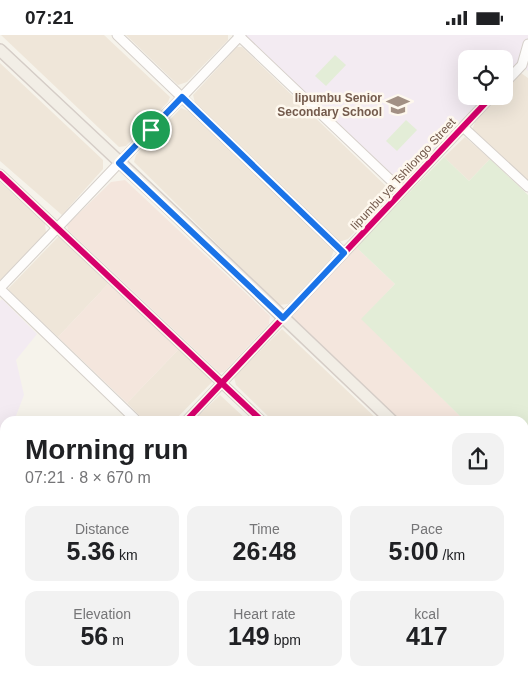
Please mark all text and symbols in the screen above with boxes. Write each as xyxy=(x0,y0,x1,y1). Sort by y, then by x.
text: 07:21 xyxy=(25,7,74,28)
map controls xyxy=(458,50,513,105)
button: locate xyxy=(458,50,513,105)
place label: Iipumbu Senior Secondary School xyxy=(277,91,382,119)
school or university icon: Iipumbu Senior Secondary School xyxy=(385,92,411,118)
pin xyxy=(130,109,172,151)
street label: Iipumbu ya Tshilongo Street xyxy=(347,115,459,233)
icon: arrive xyxy=(137,116,165,144)
button: share xyxy=(452,433,504,485)
text: Morning run xyxy=(25,434,188,465)
text: 07:21 · 8 × 670 m xyxy=(25,469,151,486)
text: Distance xyxy=(75,521,129,537)
text: Time xyxy=(249,521,280,537)
text: Pace xyxy=(411,521,443,537)
text: 5.36 xyxy=(67,537,115,565)
text: 26:48 xyxy=(233,537,296,565)
text: 5:00 xyxy=(389,537,439,565)
text: km xyxy=(115,547,138,563)
text: /km xyxy=(439,547,465,563)
text: Elevation xyxy=(73,606,131,622)
text: Heart rate xyxy=(233,606,296,622)
text: kcal xyxy=(414,606,439,622)
text: 56 xyxy=(80,622,108,650)
text: 149 xyxy=(228,622,270,650)
text: 417 xyxy=(406,622,448,650)
text: m xyxy=(108,632,124,648)
text: bpm xyxy=(270,632,301,648)

